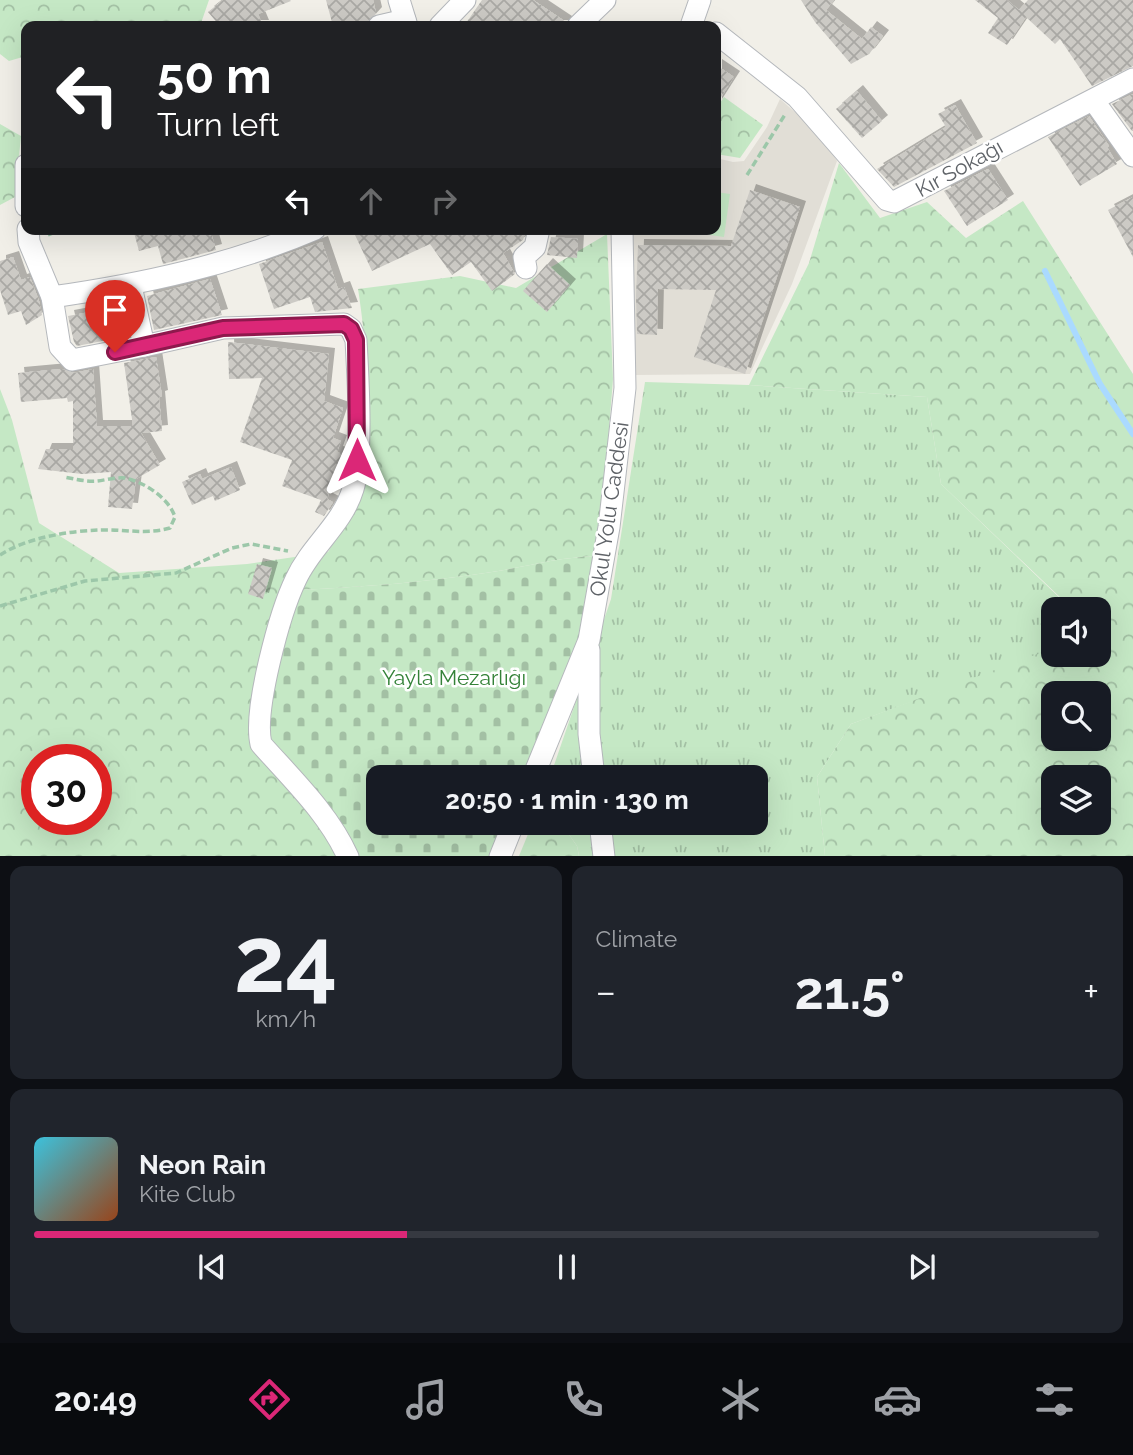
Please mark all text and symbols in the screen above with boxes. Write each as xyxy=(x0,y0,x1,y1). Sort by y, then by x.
text: 50 m xyxy=(157,47,272,104)
icon: left xyxy=(42,49,133,140)
text: Turn left xyxy=(157,106,279,143)
street label: Kır Sokağı xyxy=(911,134,1007,202)
icon: left xyxy=(279,182,317,220)
icon: ahead xyxy=(352,182,390,220)
icon: right xyxy=(425,182,463,220)
pin xyxy=(85,280,145,352)
icon: arrive xyxy=(96,291,134,329)
street label: Okul Yolu Caddesi xyxy=(584,420,634,598)
position arrow xyxy=(320,423,394,497)
map controls xyxy=(1041,597,1111,835)
button: sound xyxy=(1041,597,1111,667)
park label: Yayla Mezarlığı xyxy=(382,665,526,690)
button: search xyxy=(1041,681,1111,751)
speed limit sign: 30 xyxy=(21,744,112,835)
button: layers xyxy=(1041,765,1111,835)
text: 20:50 · 1 min · 130 m xyxy=(445,785,689,815)
text: 24 xyxy=(234,906,337,1013)
text: Climate xyxy=(596,925,677,952)
text: 21.5° xyxy=(794,960,905,1021)
text: − xyxy=(596,969,616,1014)
text: + xyxy=(1083,969,1099,1014)
text: km/h xyxy=(255,1005,316,1032)
text: Neon Rain xyxy=(139,1150,266,1180)
text: Kite Club xyxy=(139,1180,236,1207)
icon: previous xyxy=(193,1248,231,1286)
icon: pause xyxy=(548,1248,586,1286)
icon: next xyxy=(903,1248,941,1286)
icon: directions xyxy=(245,1375,294,1424)
icon: music xyxy=(402,1375,451,1424)
icon: phone xyxy=(559,1375,608,1424)
icon: climate xyxy=(716,1375,765,1424)
icon: car xyxy=(873,1375,922,1424)
icon: filters xyxy=(1030,1375,1079,1424)
text: 20:49 xyxy=(54,1381,137,1418)

